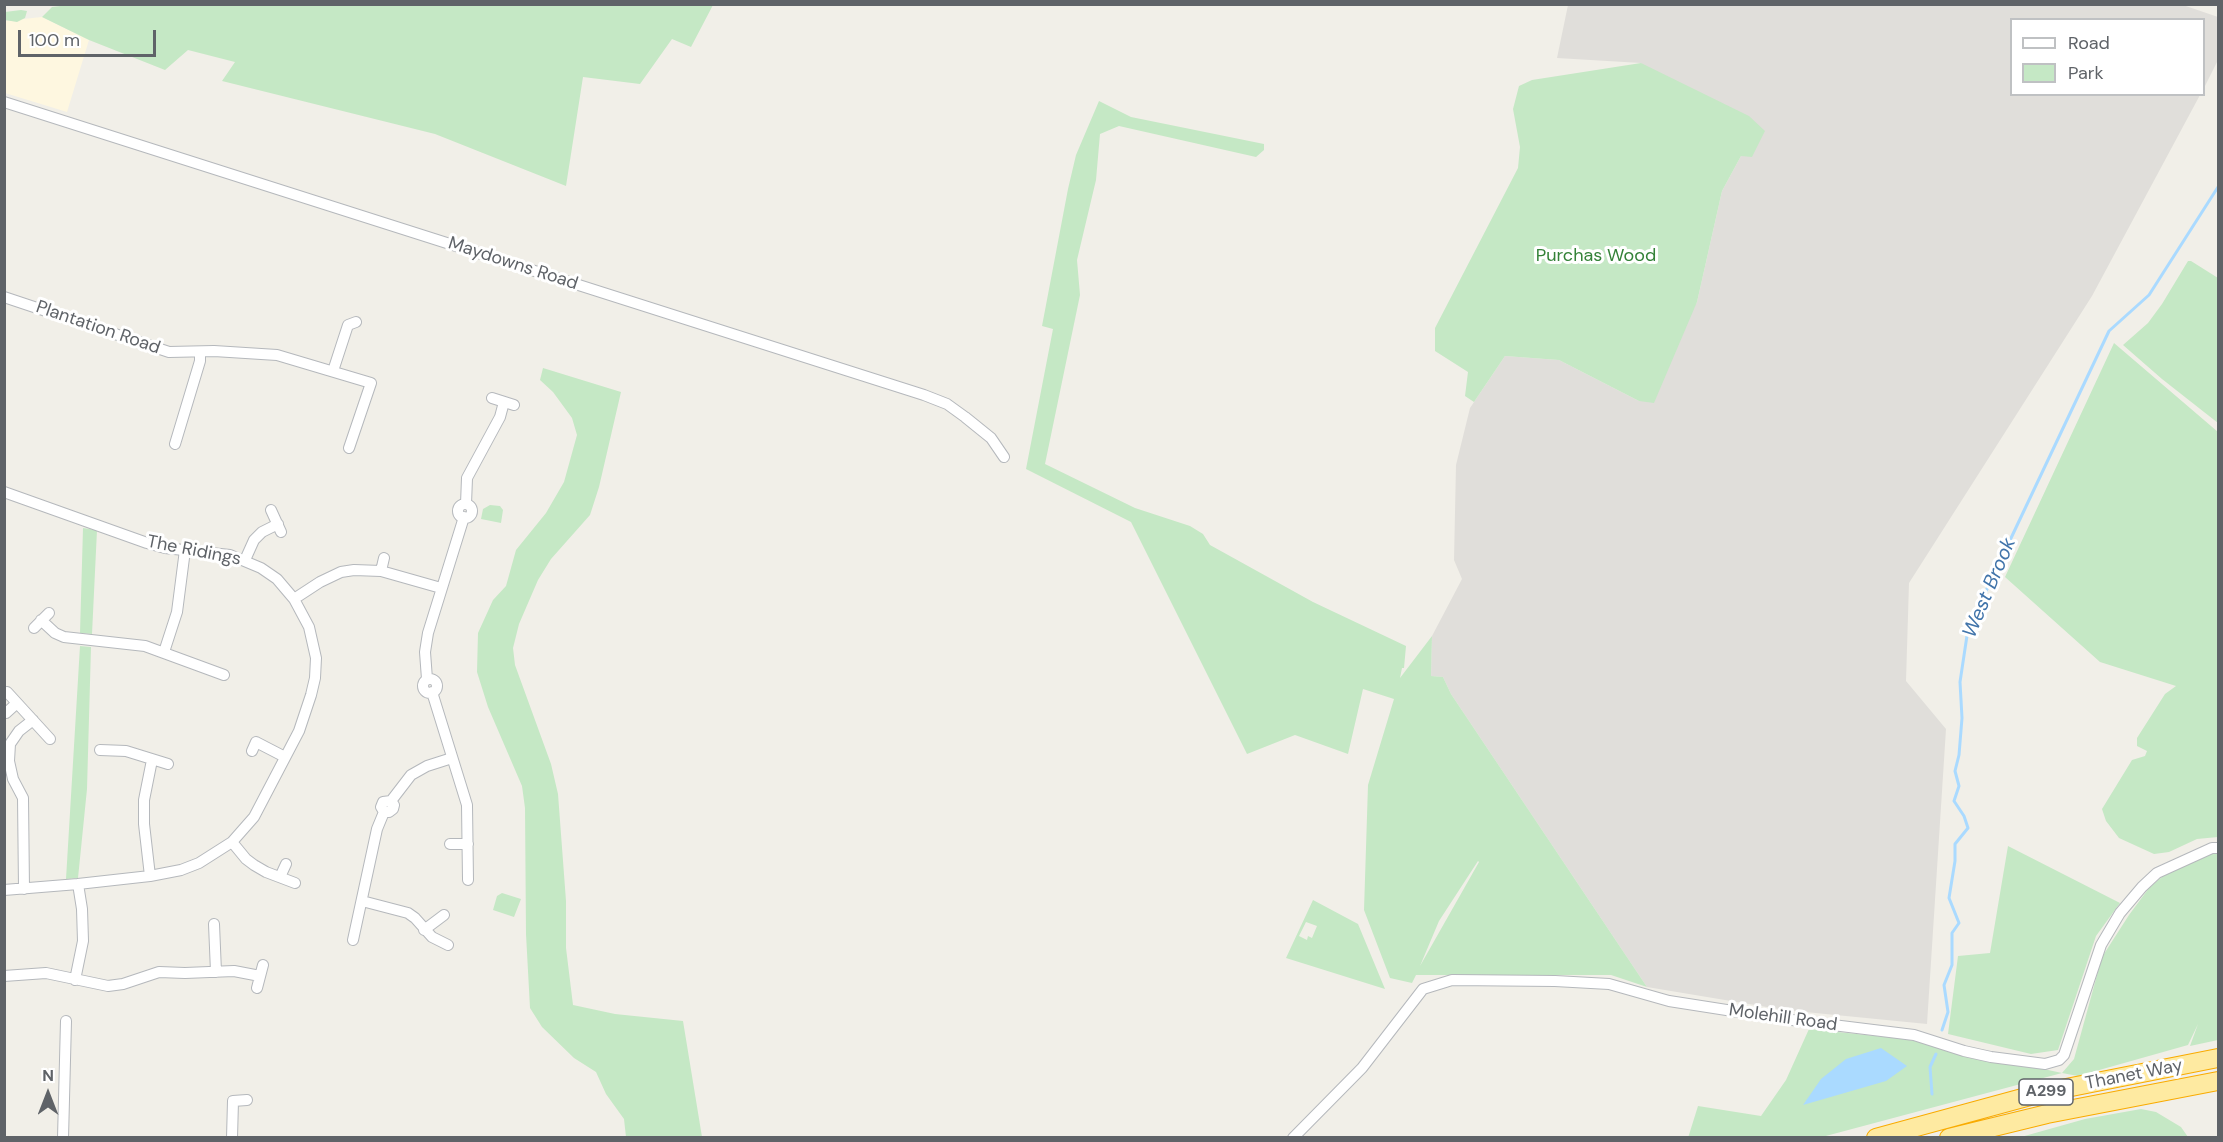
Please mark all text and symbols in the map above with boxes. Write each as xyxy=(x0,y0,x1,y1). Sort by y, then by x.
scale bar xyxy=(21,18,159,56)
legend xyxy=(2010,18,2205,96)
text: 100 m xyxy=(29,28,80,52)
text: Road xyxy=(2068,31,2110,55)
text: Park xyxy=(2068,61,2104,85)
street label: Maydowns Road xyxy=(445,233,581,295)
park label: Purchas Wood xyxy=(1536,245,1656,267)
street label: Plantation Road xyxy=(33,297,163,359)
street label: The Ridings xyxy=(145,531,243,571)
water label: West Brook xyxy=(1958,534,2022,642)
street label: Molehill Road xyxy=(1727,1000,1839,1036)
street label: Thanet Way xyxy=(2084,1055,2184,1095)
north arrow xyxy=(18,1064,78,1124)
text: N xyxy=(42,1065,54,1086)
road number: A299 xyxy=(2019,1079,2073,1105)

